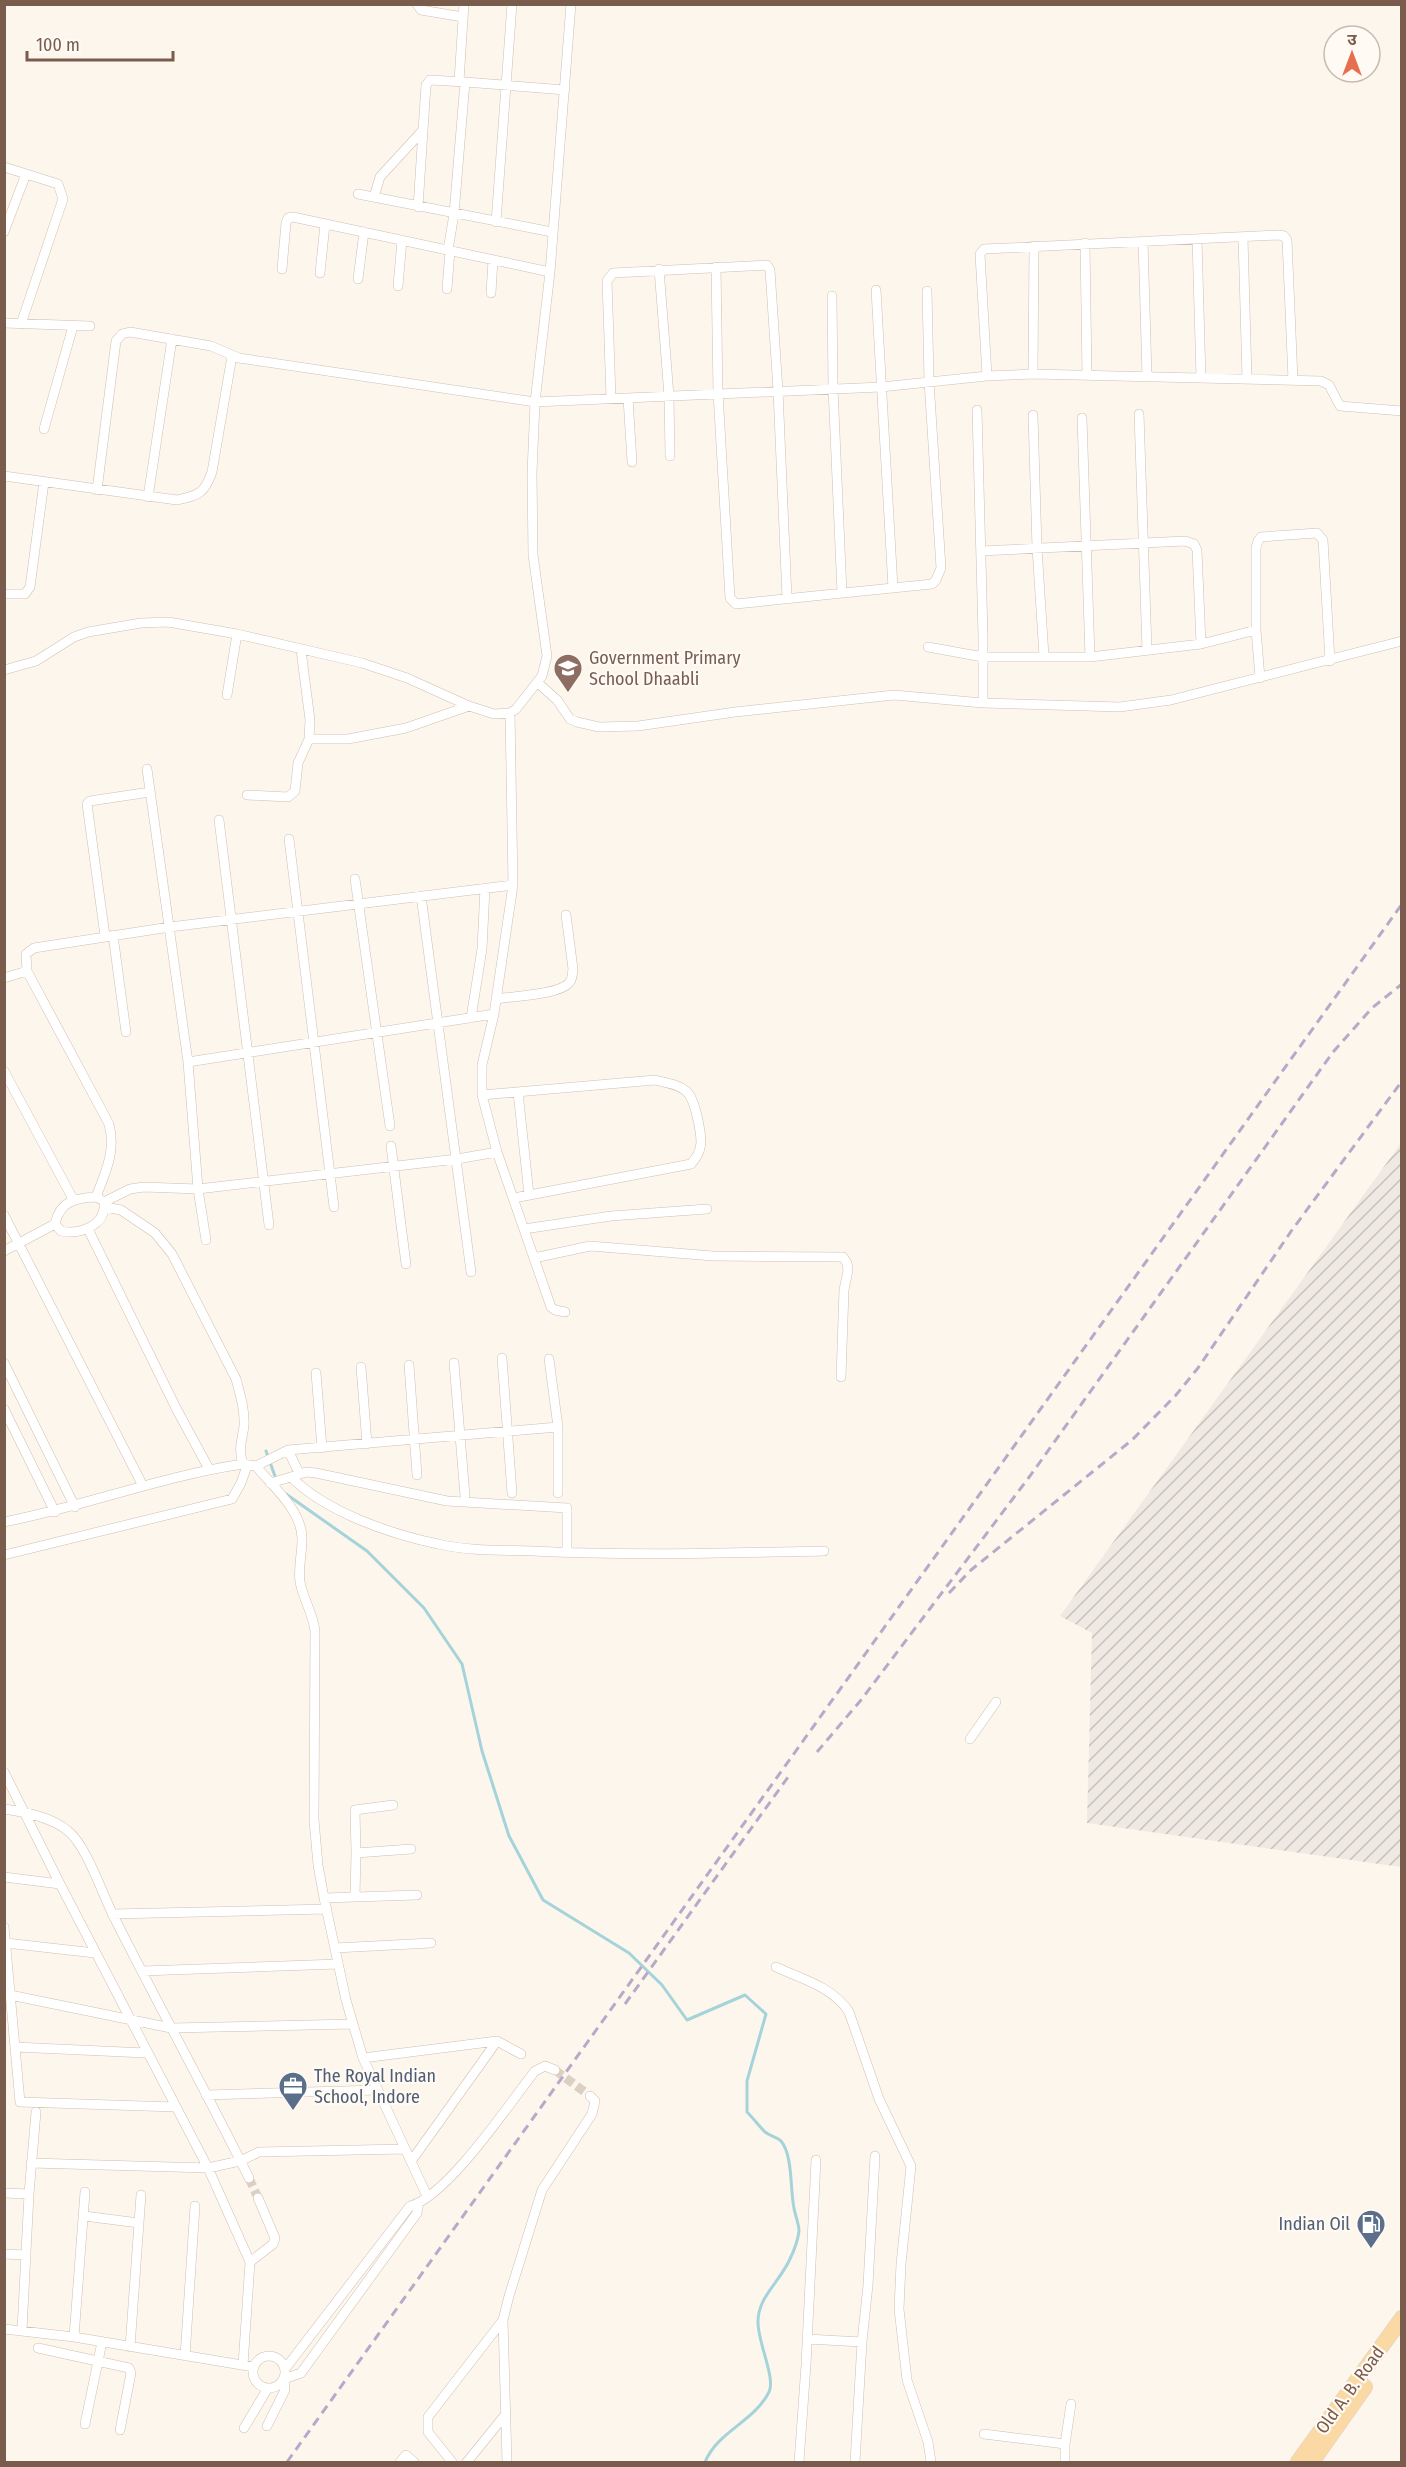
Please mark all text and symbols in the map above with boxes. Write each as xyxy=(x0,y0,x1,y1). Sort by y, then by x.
scale bar xyxy=(27,24,172,62)
north arrow xyxy=(1322,24,1382,84)
text: उ xyxy=(1347,30,1357,49)
text: 100 m xyxy=(36,34,80,56)
place label: Government Primary School Dhaabli xyxy=(589,647,741,690)
school or university icon: Government Primary School Dhaabli xyxy=(552,652,584,694)
place label: The Royal Indian School, Indore xyxy=(314,2065,436,2108)
office icon: The Royal Indian School, Indore xyxy=(277,2070,309,2112)
fuel station icon: Indian Oil xyxy=(1355,2208,1387,2250)
place label: Indian Oil xyxy=(1278,2213,1350,2235)
street label: Old A. B. Road xyxy=(1311,2342,1389,2438)

